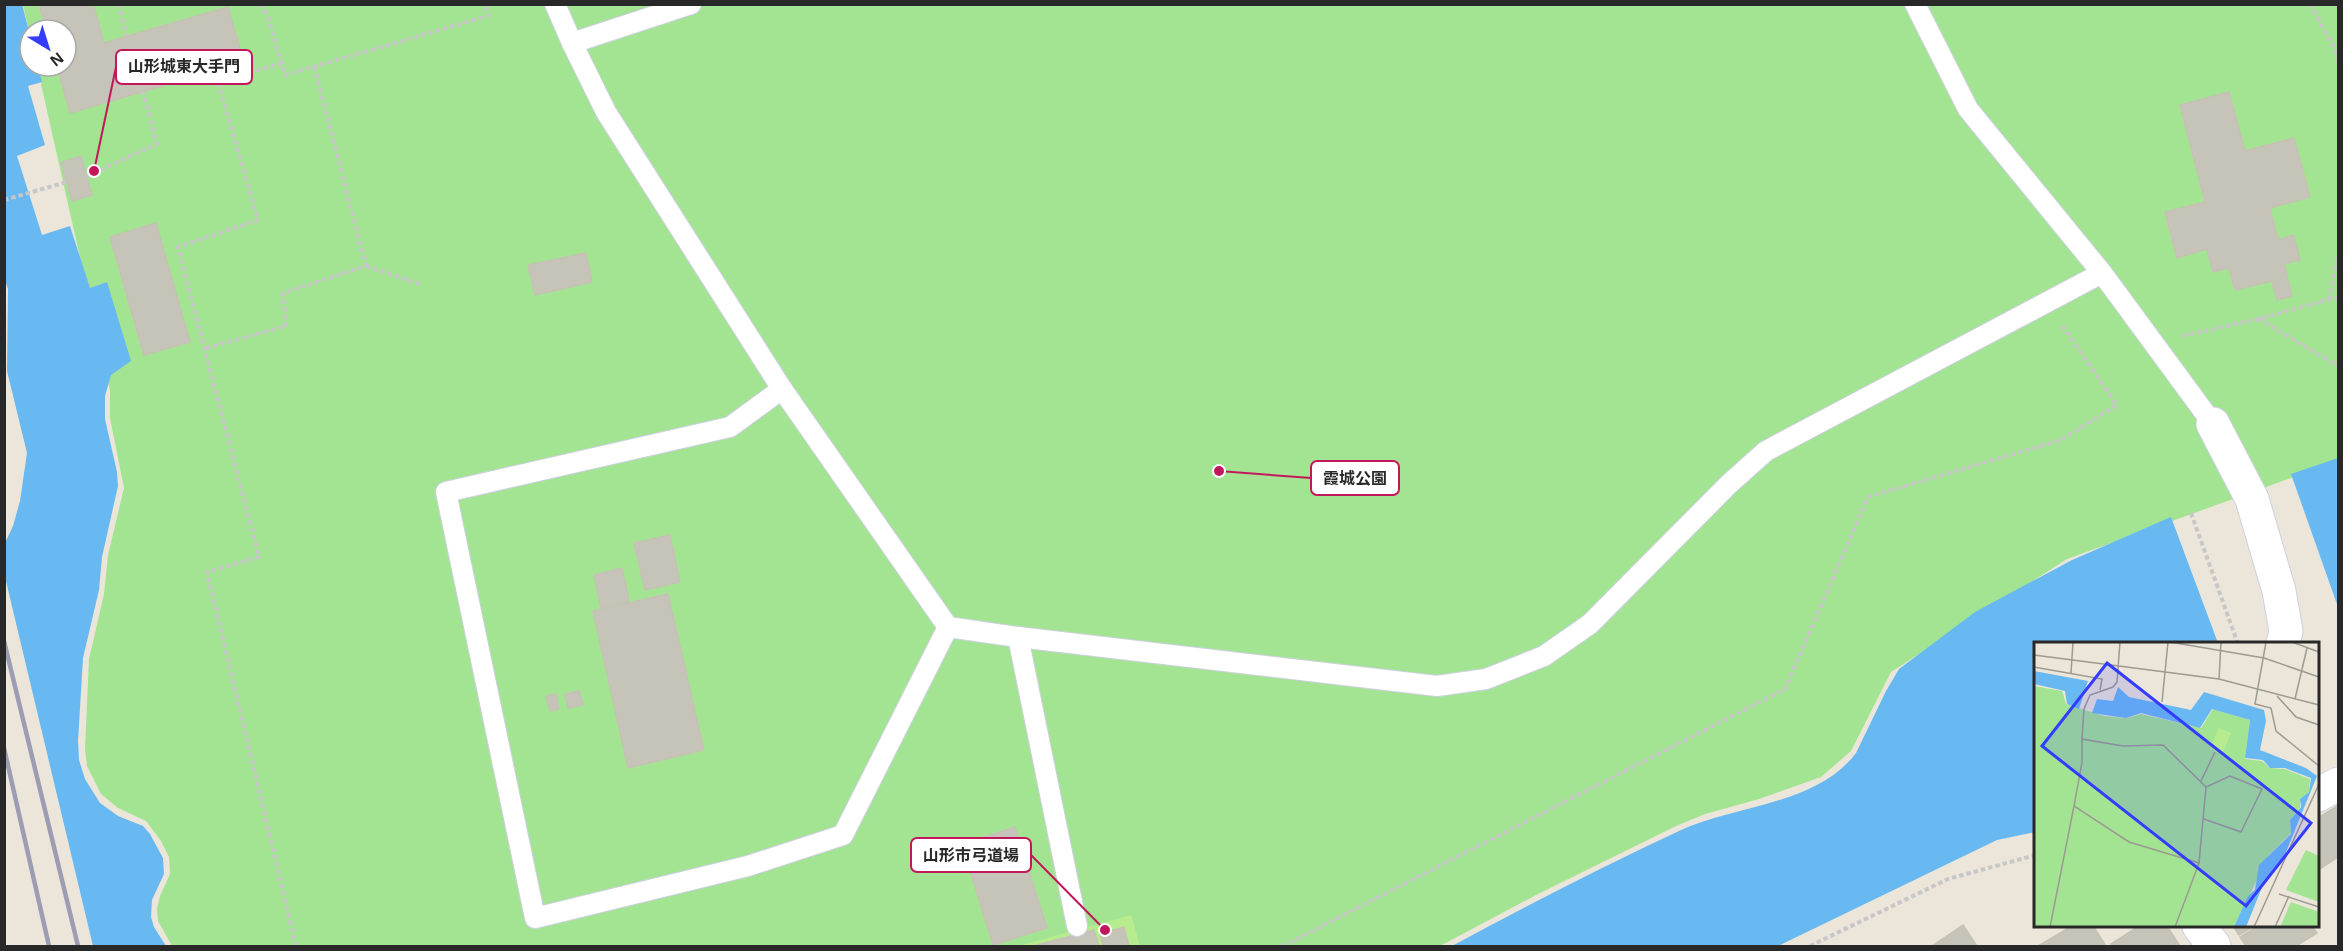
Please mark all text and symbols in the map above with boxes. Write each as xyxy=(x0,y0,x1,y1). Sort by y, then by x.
north arrow xyxy=(18,18,78,78)
text: N xyxy=(47,49,67,70)
callout: 山形城東大手門 xyxy=(116,50,252,84)
text: 山形城東大手門 xyxy=(128,57,240,75)
callout: 霞城公園 xyxy=(1311,461,1399,495)
text: 霞城公園 xyxy=(1323,469,1387,487)
inset map xyxy=(2034,642,2319,927)
callout: 山形市弓道場 xyxy=(911,838,1031,872)
text: 山形市弓道場 xyxy=(923,847,1019,864)

